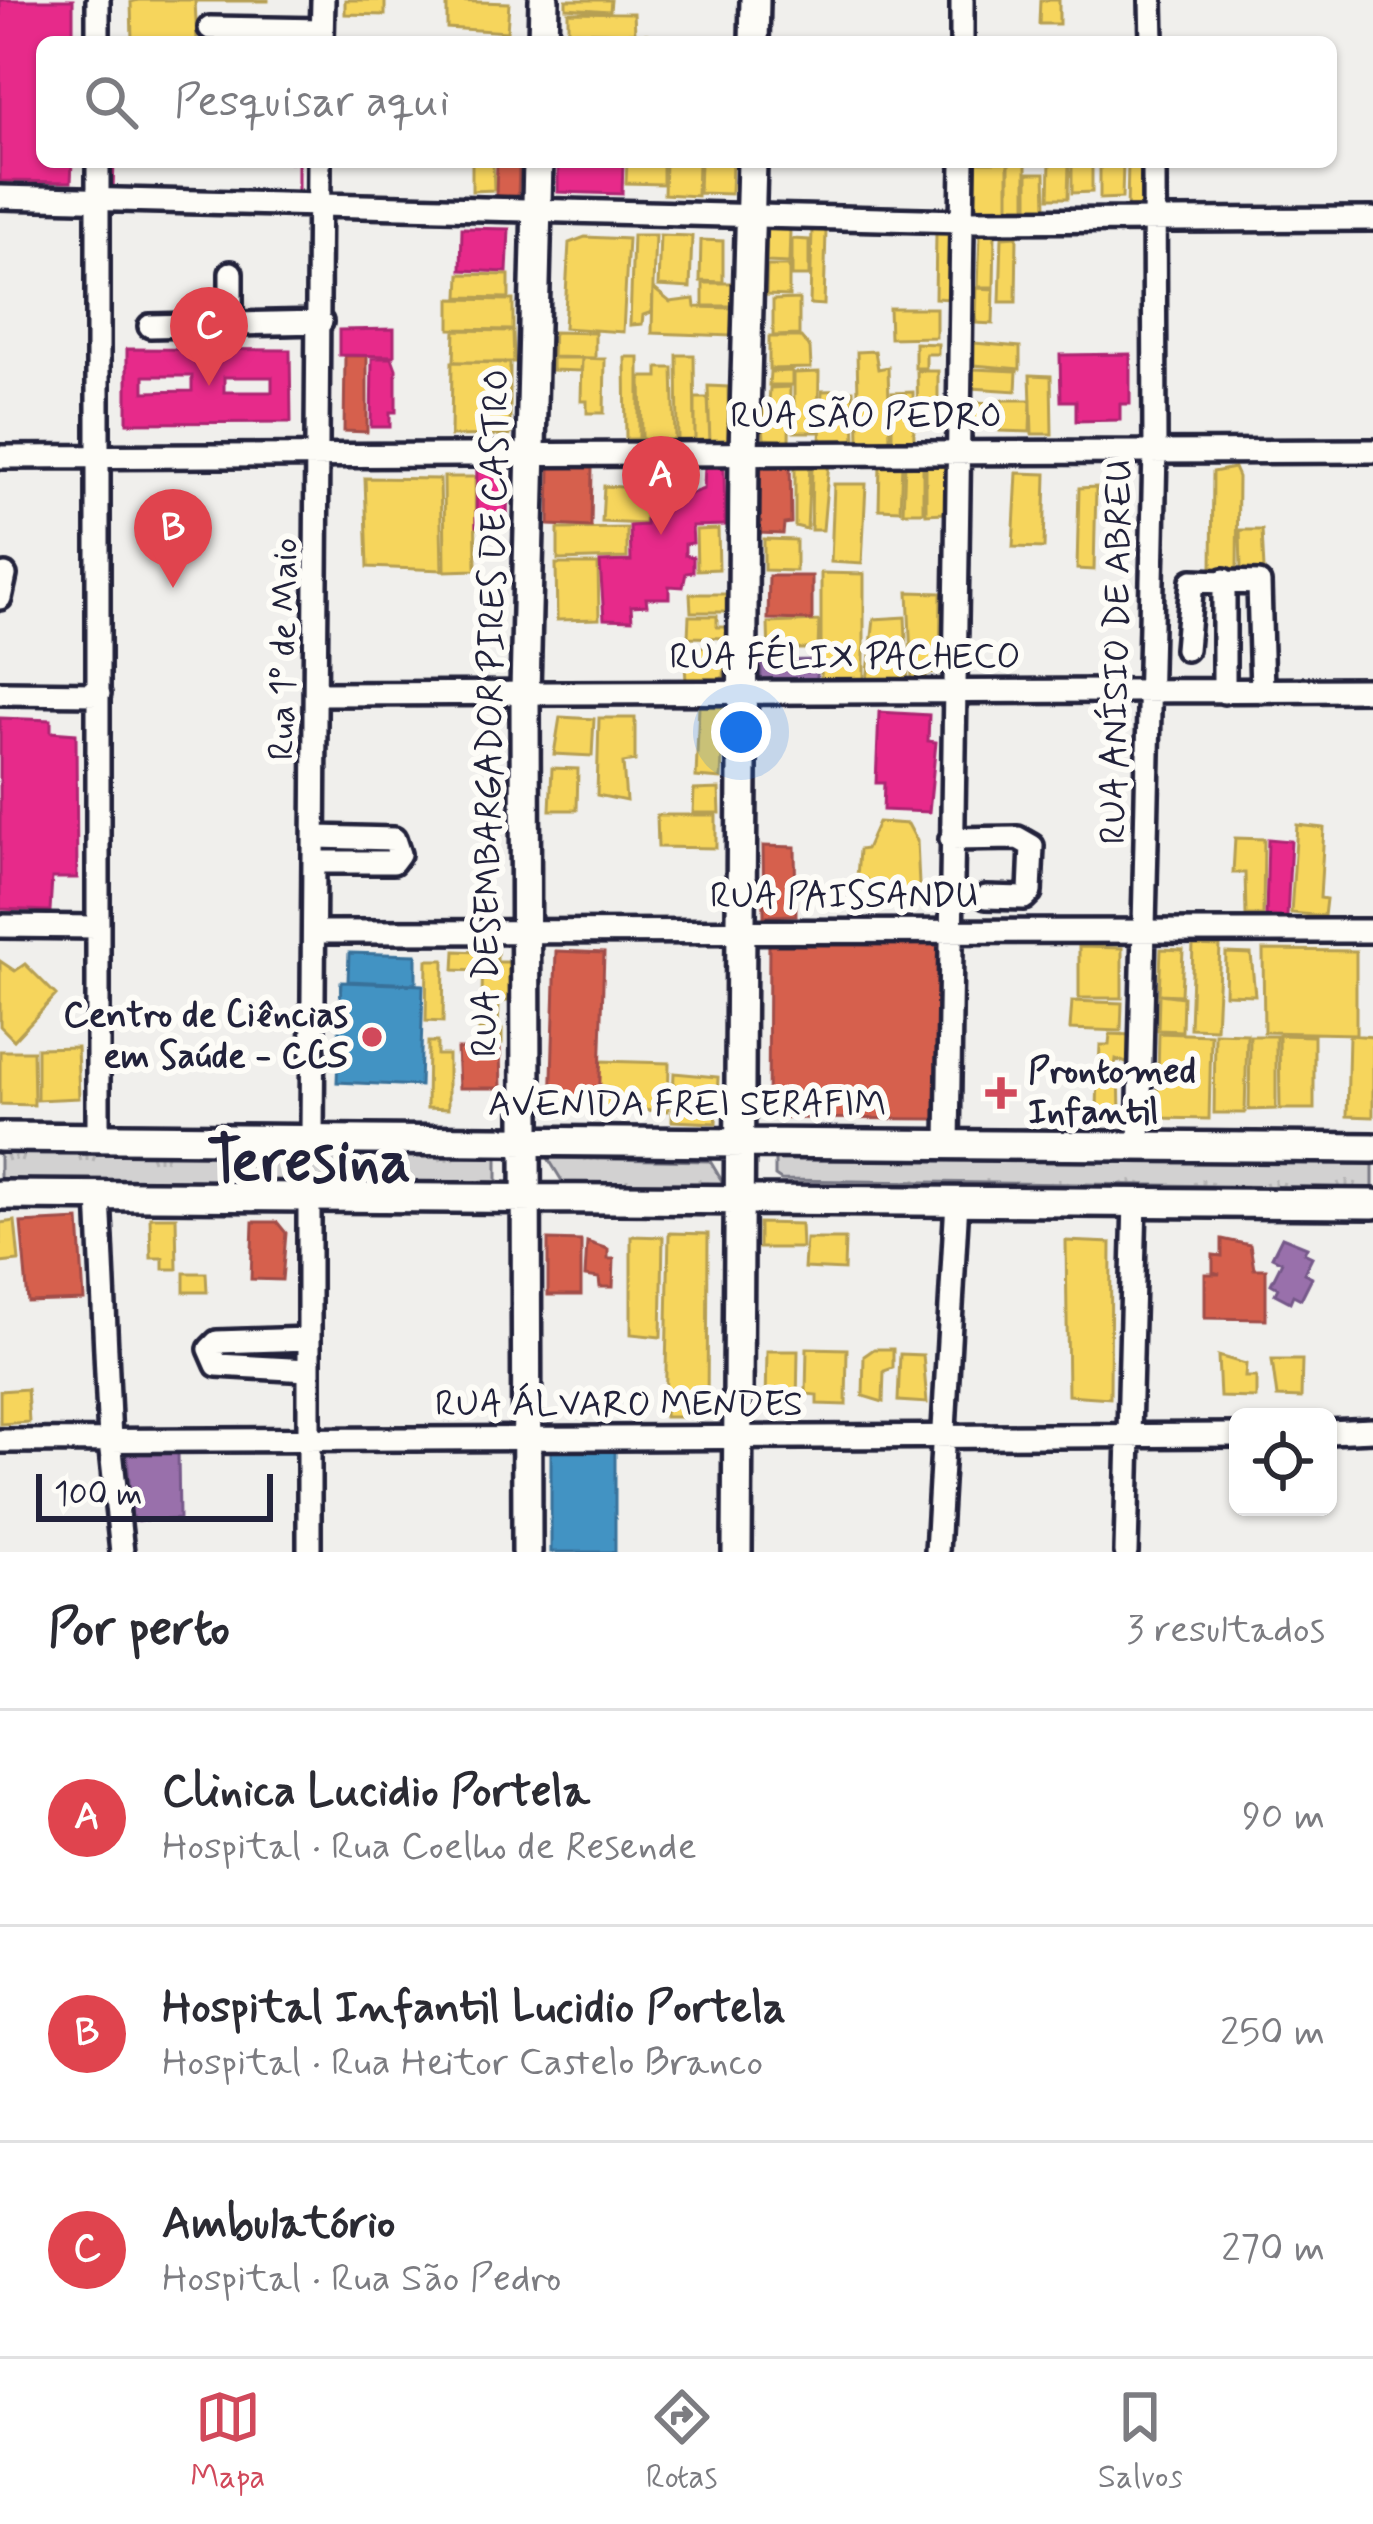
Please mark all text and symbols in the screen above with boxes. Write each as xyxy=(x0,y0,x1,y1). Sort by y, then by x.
search box xyxy=(36,36,1337,168)
icon: search xyxy=(78,69,144,135)
text: Pesquisar aqui xyxy=(174,73,450,132)
pin: C xyxy=(170,287,248,386)
street label: RUA DESEMBARGADOR PIRES DE CASTRO xyxy=(462,369,522,1057)
street label: RUA SÃO PEDRO xyxy=(730,394,1002,441)
pin: A xyxy=(622,436,700,535)
street label: RUA ANÍSIO DE ABREU xyxy=(1091,459,1145,845)
pin: B xyxy=(134,489,212,588)
street label: Rua 1º de Maio xyxy=(260,537,310,761)
street label: RUA FÉLIX PACHECO xyxy=(669,634,1021,682)
your location xyxy=(711,702,771,762)
street label: RUA PAISSANDU xyxy=(710,874,978,921)
place label: Centro de Ciências em Saúde - CCS xyxy=(63,993,349,1081)
marker: Centro de Ciências em Saúde - CCS xyxy=(359,1024,385,1050)
place label: Prontomed Infantil xyxy=(1028,1049,1196,1137)
marker: Prontomed Infantil xyxy=(985,1077,1017,1109)
street label: AVENIDA FREI SERAFIM xyxy=(488,1082,886,1129)
district label: Teresina xyxy=(207,1124,411,1203)
street label: RUA ÁLVARO MENDES xyxy=(435,1382,803,1429)
map controls xyxy=(1229,1408,1337,1516)
button: locate xyxy=(1229,1408,1337,1516)
scale bar xyxy=(36,1468,273,1521)
text: 100 m xyxy=(54,1473,143,1517)
text: Por perto xyxy=(48,1597,230,1663)
text: 3 resultados xyxy=(1126,1605,1325,1656)
text: Clinica Lucidio Portela xyxy=(162,1763,590,1822)
text: A xyxy=(74,1792,100,1843)
text: 90 m xyxy=(1242,1792,1325,1843)
text: Hospital · Rua Coelho de Resende xyxy=(162,1822,697,1873)
text: Hospital Infantil Lucidio Portela xyxy=(162,1979,786,2038)
text: B xyxy=(75,2008,99,2059)
text: 250 m xyxy=(1220,2008,1325,2059)
text: Hospital · Rua Heitor Castelo Branco xyxy=(162,2038,763,2089)
text: Ambulatório xyxy=(162,2195,395,2254)
text: C xyxy=(73,2224,101,2275)
text: 270 m xyxy=(1221,2224,1325,2275)
text: Hospital · Rua São Pedro xyxy=(162,2254,561,2305)
tab: Mapa xyxy=(190,2384,265,2500)
tab: Rotas xyxy=(646,2384,717,2500)
tab: Salvos xyxy=(1098,2384,1183,2500)

